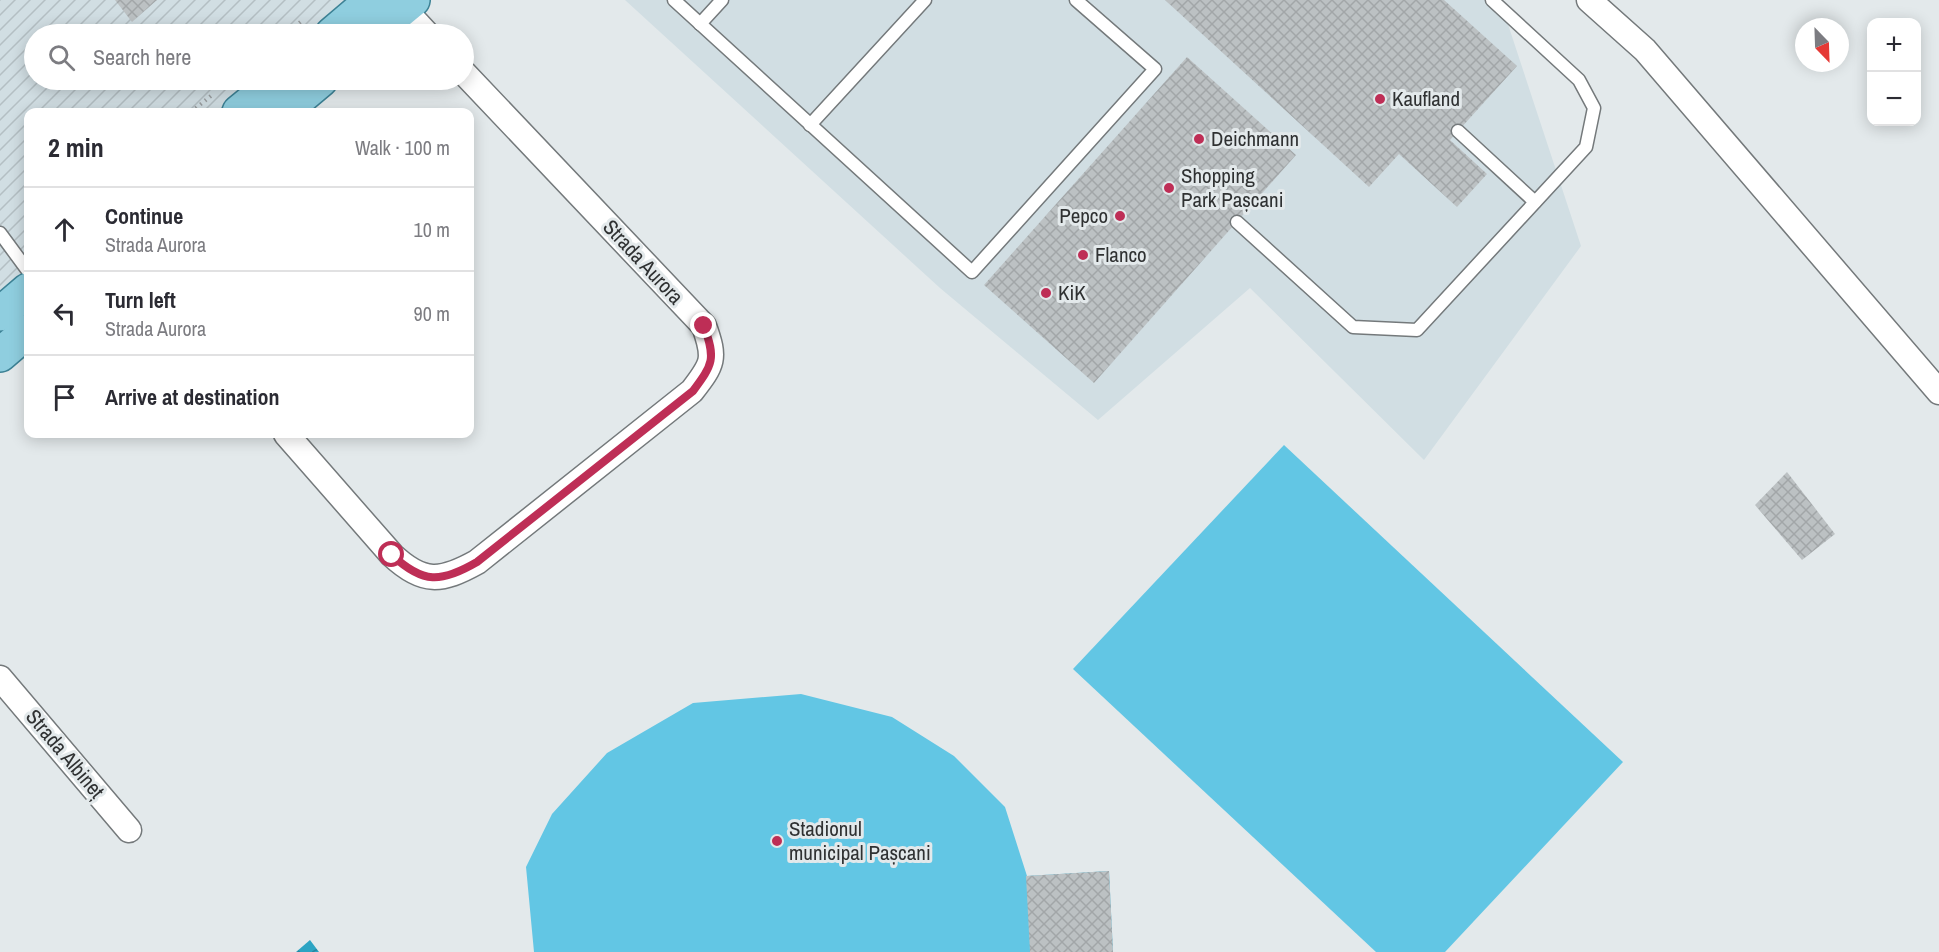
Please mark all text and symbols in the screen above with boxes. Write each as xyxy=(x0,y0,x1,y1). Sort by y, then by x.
north arrow xyxy=(1795,18,1849,72)
map controls xyxy=(1867,18,1921,126)
button: + xyxy=(1867,18,1921,72)
search box xyxy=(24,24,474,90)
icon: search xyxy=(45,41,78,74)
text: Search here xyxy=(93,42,191,72)
button: − xyxy=(1867,72,1921,126)
place label: Kaufland xyxy=(1392,84,1460,113)
marker: Kaufland xyxy=(1373,92,1387,106)
place label: Deichmann xyxy=(1211,124,1299,153)
text: 2 min xyxy=(48,130,104,165)
marker: Deichmann xyxy=(1192,132,1206,146)
text: Walk · 100 m xyxy=(355,134,450,161)
place label: Shopping Park Pașcani xyxy=(1181,161,1283,214)
marker: Shopping Park Pașcani xyxy=(1162,181,1176,195)
text: Continue xyxy=(105,201,183,231)
place label: Pepco xyxy=(1059,201,1108,230)
marker: Pepco xyxy=(1113,209,1127,223)
icon: ahead xyxy=(48,213,81,246)
street label: Strada Aurora xyxy=(597,213,690,311)
text: 10 m xyxy=(414,216,450,243)
text: Strada Aurora xyxy=(105,231,206,258)
place label: Flanco xyxy=(1095,240,1147,269)
marker: Flanco xyxy=(1076,248,1090,262)
place label: KiK xyxy=(1058,278,1086,307)
text: Turn left xyxy=(105,285,176,315)
marker: KiK xyxy=(1039,286,1053,300)
icon: left xyxy=(48,297,81,330)
text: 90 m xyxy=(414,300,450,327)
route end xyxy=(690,312,716,338)
text: Strada Aurora xyxy=(105,315,206,342)
icon: arrive xyxy=(48,381,81,414)
text: Arrive at destination xyxy=(105,382,279,412)
route start xyxy=(378,541,404,567)
street label: Strada Albineț xyxy=(19,703,111,805)
place label: Stadionul municipal Pașcani xyxy=(789,814,931,867)
marker: Stadionul municipal Pașcani xyxy=(770,834,784,848)

